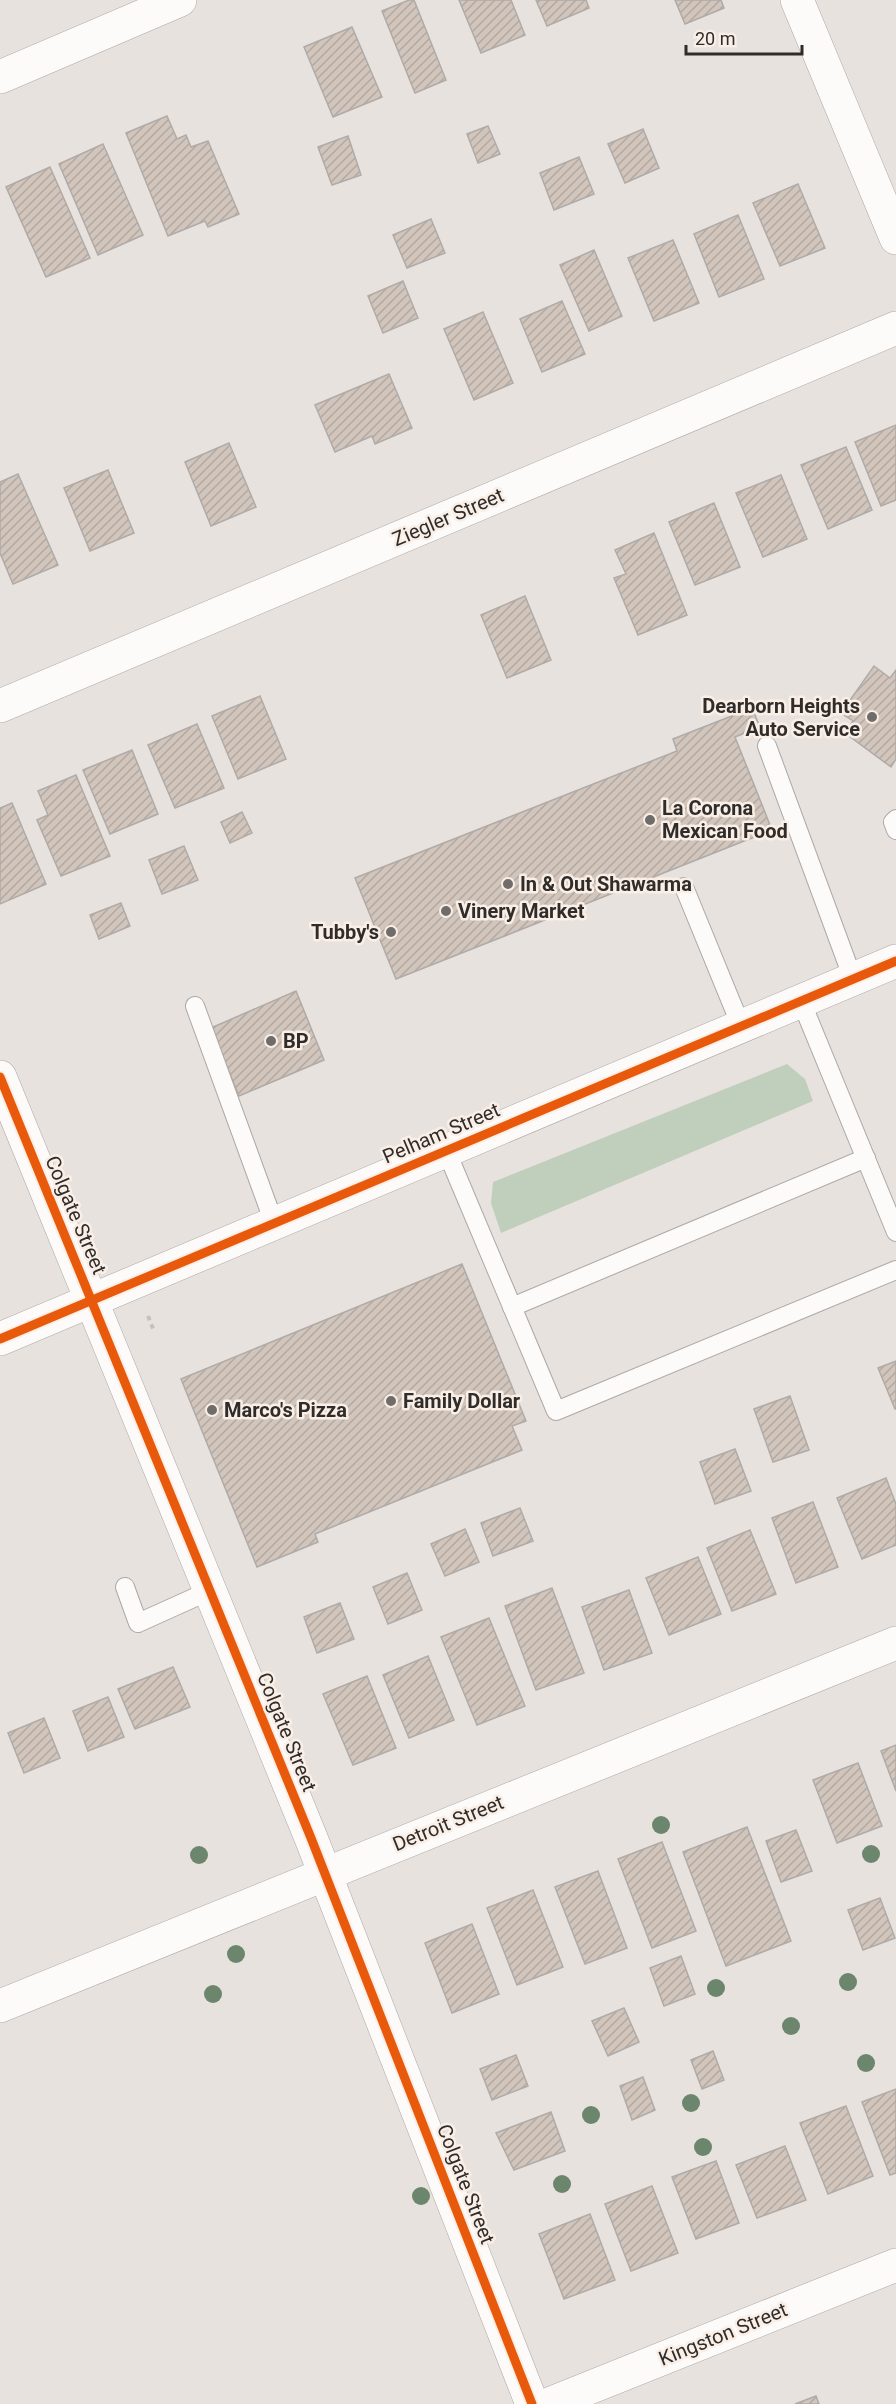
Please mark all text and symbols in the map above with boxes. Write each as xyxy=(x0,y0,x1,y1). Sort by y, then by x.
scale bar xyxy=(686,18,802,56)
text: 20 m xyxy=(695,28,735,49)
street label: Ziegler Street xyxy=(389,483,507,551)
place label: Dearborn Heights Auto Service xyxy=(702,694,860,741)
marker: Dearborn Heights Auto Service xyxy=(865,710,879,724)
place label: La Corona Mexican Food xyxy=(662,796,788,843)
marker: La Corona Mexican Food xyxy=(643,813,657,827)
place label: In & Out Shawarma xyxy=(520,872,692,896)
marker: In & Out Shawarma xyxy=(501,877,515,891)
place label: Vinery Market xyxy=(458,899,585,923)
marker: Vinery Market xyxy=(439,904,453,918)
place label: Tubby's xyxy=(311,920,379,944)
marker: Tubby's xyxy=(384,925,398,939)
place label: BP xyxy=(283,1029,309,1053)
marker: BP xyxy=(264,1034,278,1048)
street label: Pelham Street xyxy=(379,1098,503,1168)
street label: Colgate Street xyxy=(40,1152,112,1278)
place label: Family Dollar xyxy=(403,1389,521,1413)
marker: Family Dollar xyxy=(384,1394,398,1408)
place label: Marco's Pizza xyxy=(224,1398,347,1422)
marker: Marco's Pizza xyxy=(205,1403,219,1417)
street label: Colgate Street xyxy=(252,1669,322,1795)
street label: Detroit Street xyxy=(389,1790,507,1856)
street label: Colgate Street xyxy=(432,2121,500,2247)
street label: Kingston Street xyxy=(655,2297,791,2371)

